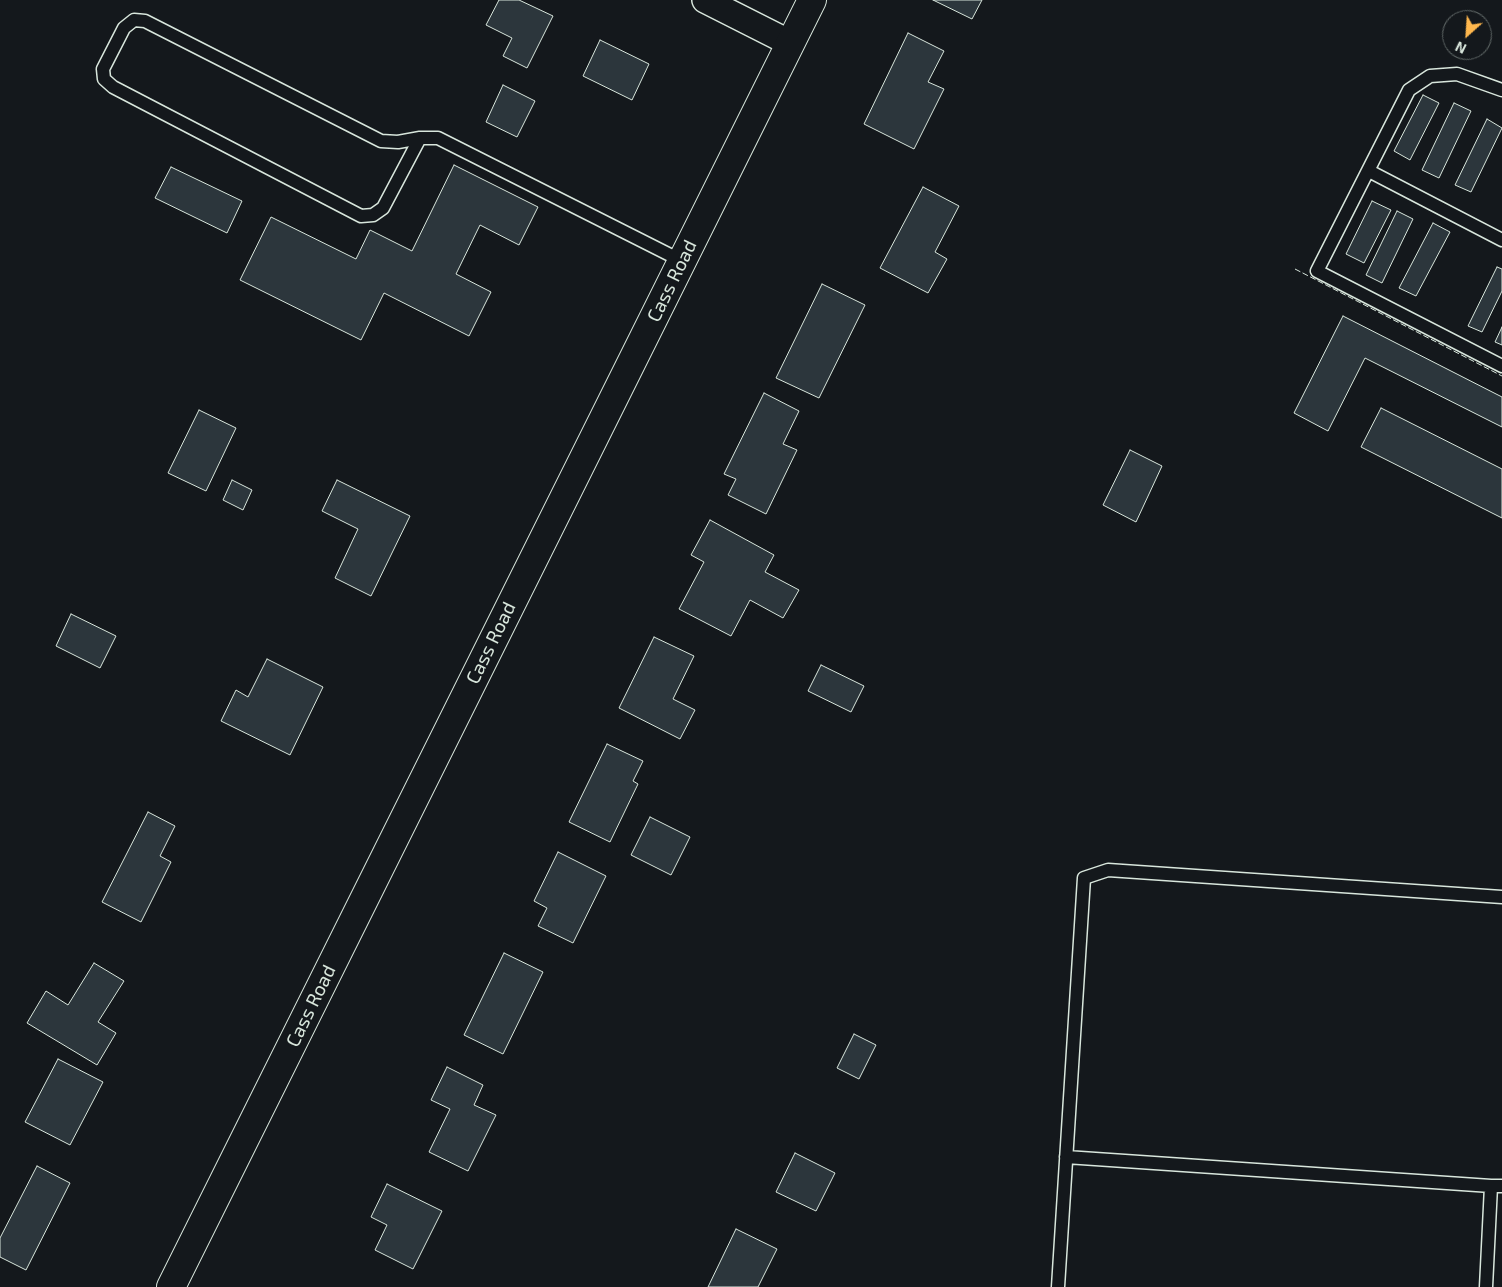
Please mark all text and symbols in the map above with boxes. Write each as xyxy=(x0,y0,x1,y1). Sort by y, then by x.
north arrow xyxy=(1442,10,1492,60)
text: N xyxy=(1452,38,1469,58)
street label: Cass Road xyxy=(642,236,702,326)
street label: Cass Road xyxy=(461,598,521,688)
street label: Cass Road xyxy=(281,961,341,1051)

